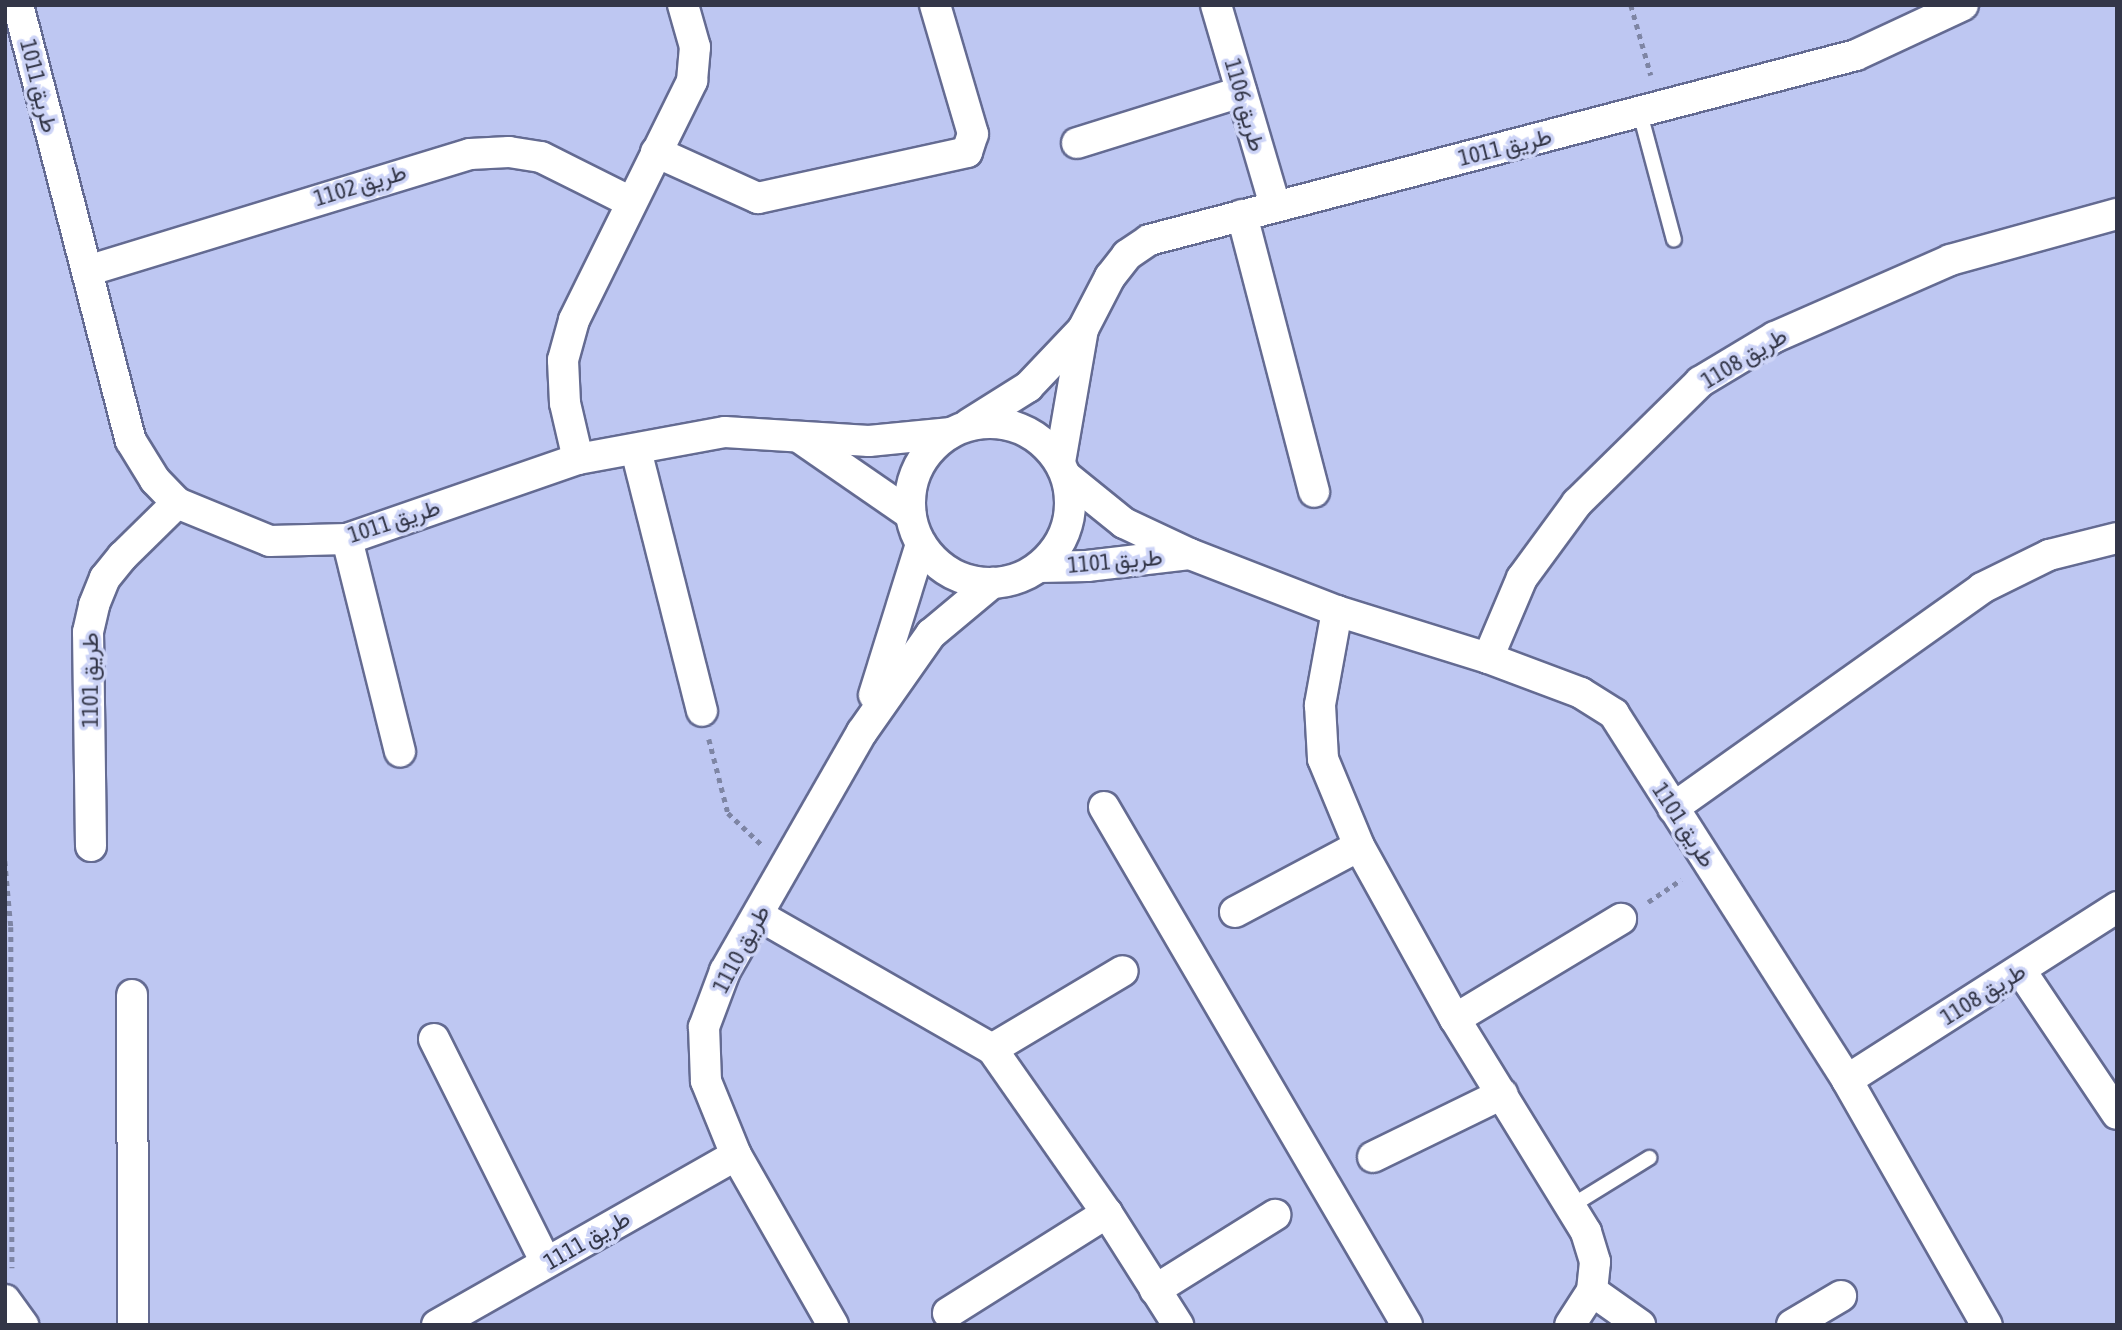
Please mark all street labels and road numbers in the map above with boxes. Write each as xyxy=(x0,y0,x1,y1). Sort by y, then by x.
street label: طريق 1011 xyxy=(14,36,64,136)
street label: طريق 1106 xyxy=(1219,55,1271,155)
street label: طريق 1011 xyxy=(1455,122,1555,172)
street label: طريق 1102 xyxy=(310,158,410,212)
street label: طريق 1108 xyxy=(1696,322,1792,394)
street label: طريق 1011 xyxy=(344,493,444,549)
street label: طريق 1101 xyxy=(1066,543,1164,579)
street label: طريق 1101 xyxy=(76,632,104,728)
street label: طريق 1101 xyxy=(1647,778,1721,872)
street label: طريق 1110 xyxy=(706,901,776,997)
street label: طريق 1108 xyxy=(1935,957,2031,1031)
street label: طريق 1111 xyxy=(539,1204,635,1276)

